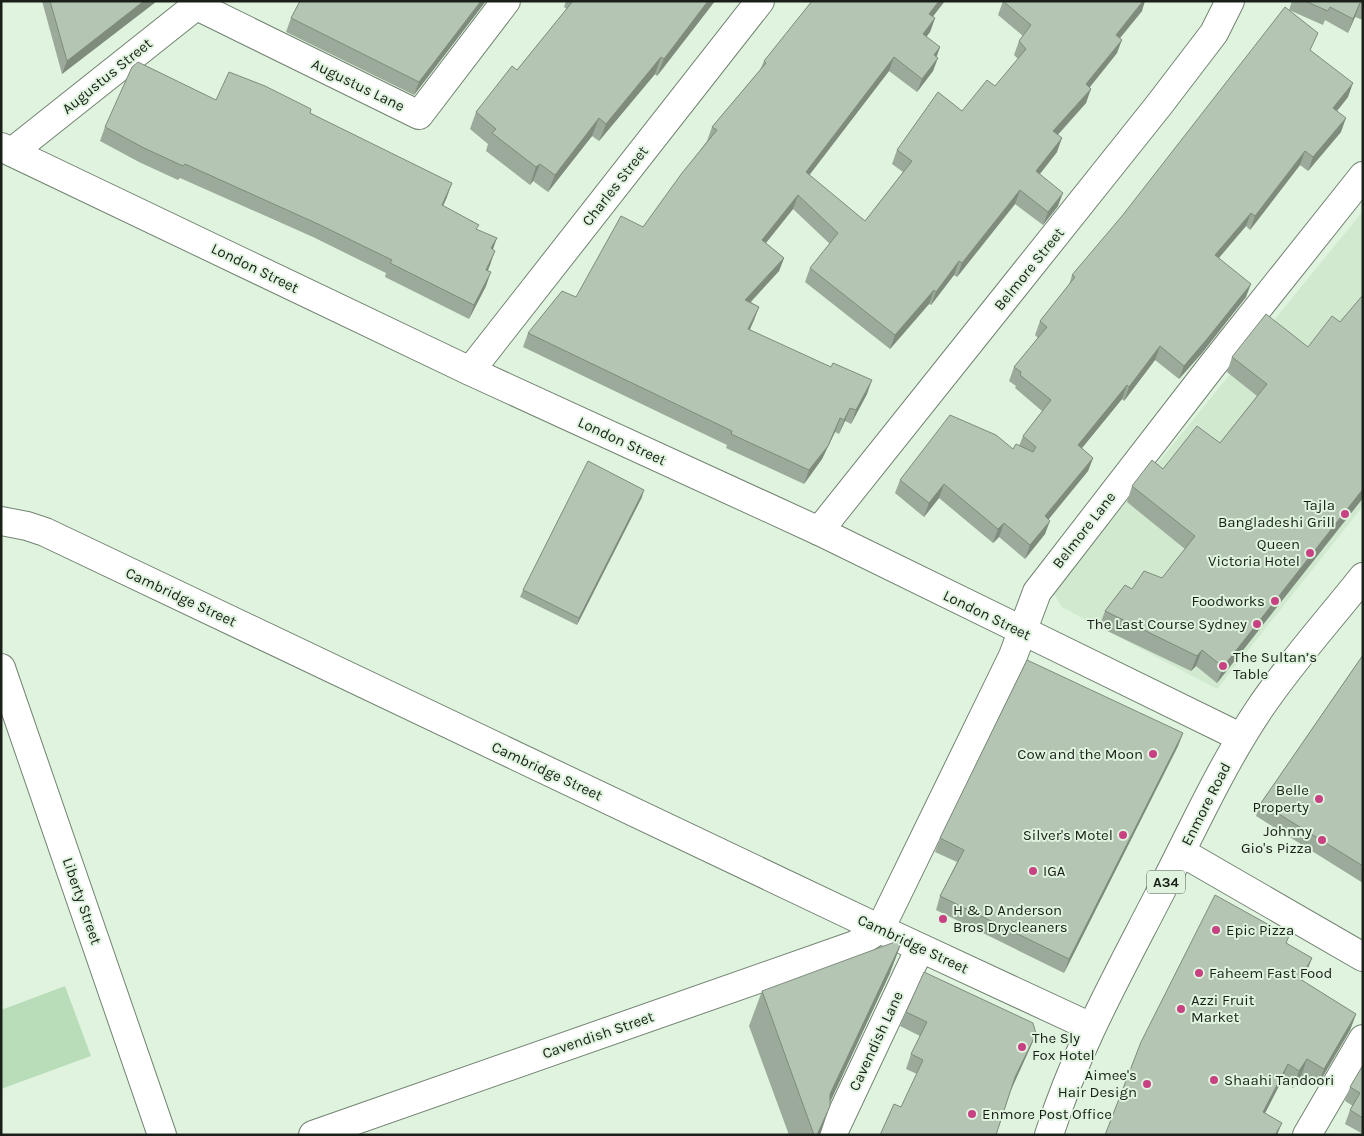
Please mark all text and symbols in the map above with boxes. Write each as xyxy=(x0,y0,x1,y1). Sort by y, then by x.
street label: Augustus Street xyxy=(58,34,156,118)
street label: Augustus Lane xyxy=(309,55,407,115)
street label: Charles Street xyxy=(578,142,652,230)
street label: Belmore Street xyxy=(990,224,1068,314)
street label: London Street xyxy=(208,239,302,297)
street label: London Street xyxy=(575,413,669,469)
street label: Belmore Lane xyxy=(1049,488,1119,572)
place label: Tajla Bangladeshi Grill xyxy=(1218,496,1335,531)
marker: Tajla Bangladeshi Grill xyxy=(1339,508,1351,520)
place label: Queen Victoria Hotel xyxy=(1208,535,1300,570)
marker: Queen Victoria Hotel xyxy=(1304,547,1316,559)
street label: Cambridge Street xyxy=(123,563,240,631)
street label: London Street xyxy=(940,586,1034,644)
place label: Foodworks xyxy=(1191,592,1265,610)
marker: Foodworks xyxy=(1269,595,1281,607)
place label: The Last Course Sydney xyxy=(1087,615,1247,633)
marker: The Last Course Sydney xyxy=(1251,618,1263,630)
place label: The Sultan’s Table xyxy=(1233,648,1317,683)
marker: The Sultan’s Table xyxy=(1217,660,1229,672)
street label: Cambridge Street xyxy=(489,737,606,805)
place label: Cow and the Moon xyxy=(1017,745,1143,763)
marker: Cow and the Moon xyxy=(1147,748,1159,760)
street label: Enmore Road xyxy=(1177,759,1235,849)
place label: Belle Property xyxy=(1253,781,1309,816)
marker: Belle Property xyxy=(1313,793,1325,805)
place label: Johnny Gio's Pizza xyxy=(1241,822,1312,857)
place label: Silver's Motel xyxy=(1023,826,1113,844)
marker: Silver's Motel xyxy=(1117,829,1129,841)
marker: Johnny Gio's Pizza xyxy=(1316,834,1328,846)
street label: Liberty Street xyxy=(59,855,105,947)
place label: IGA xyxy=(1043,862,1066,880)
marker: IGA xyxy=(1027,865,1039,877)
road number: A34 xyxy=(1147,870,1185,894)
place label: H & D Anderson Bros Drycleaners xyxy=(953,901,1068,936)
street label: Cambridge Street xyxy=(855,910,972,978)
marker: H & D Anderson Bros Drycleaners xyxy=(937,913,949,925)
place label: Epic Pizza xyxy=(1226,921,1294,939)
marker: Epic Pizza xyxy=(1210,924,1222,936)
place label: Faheem Fast Food xyxy=(1209,964,1332,982)
marker: Faheem Fast Food xyxy=(1193,967,1205,979)
street label: Cavendish Lane xyxy=(845,988,907,1094)
place label: Azzi Fruit Market xyxy=(1191,991,1255,1026)
marker: Azzi Fruit Market xyxy=(1175,1003,1187,1015)
street label: Cavendish Street xyxy=(540,1007,656,1063)
place label: The Sly Fox Hotel xyxy=(1032,1029,1095,1064)
marker: The Sly Fox Hotel xyxy=(1016,1041,1028,1053)
place label: Aimee's Hair Design xyxy=(1058,1066,1137,1101)
place label: Shaahi Tandoori xyxy=(1224,1071,1334,1089)
marker: Shaahi Tandoori xyxy=(1208,1074,1220,1086)
marker: Aimee's Hair Design xyxy=(1141,1078,1153,1090)
place label: Enmore Post Office xyxy=(982,1105,1112,1123)
marker: Enmore Post Office xyxy=(966,1108,978,1120)

